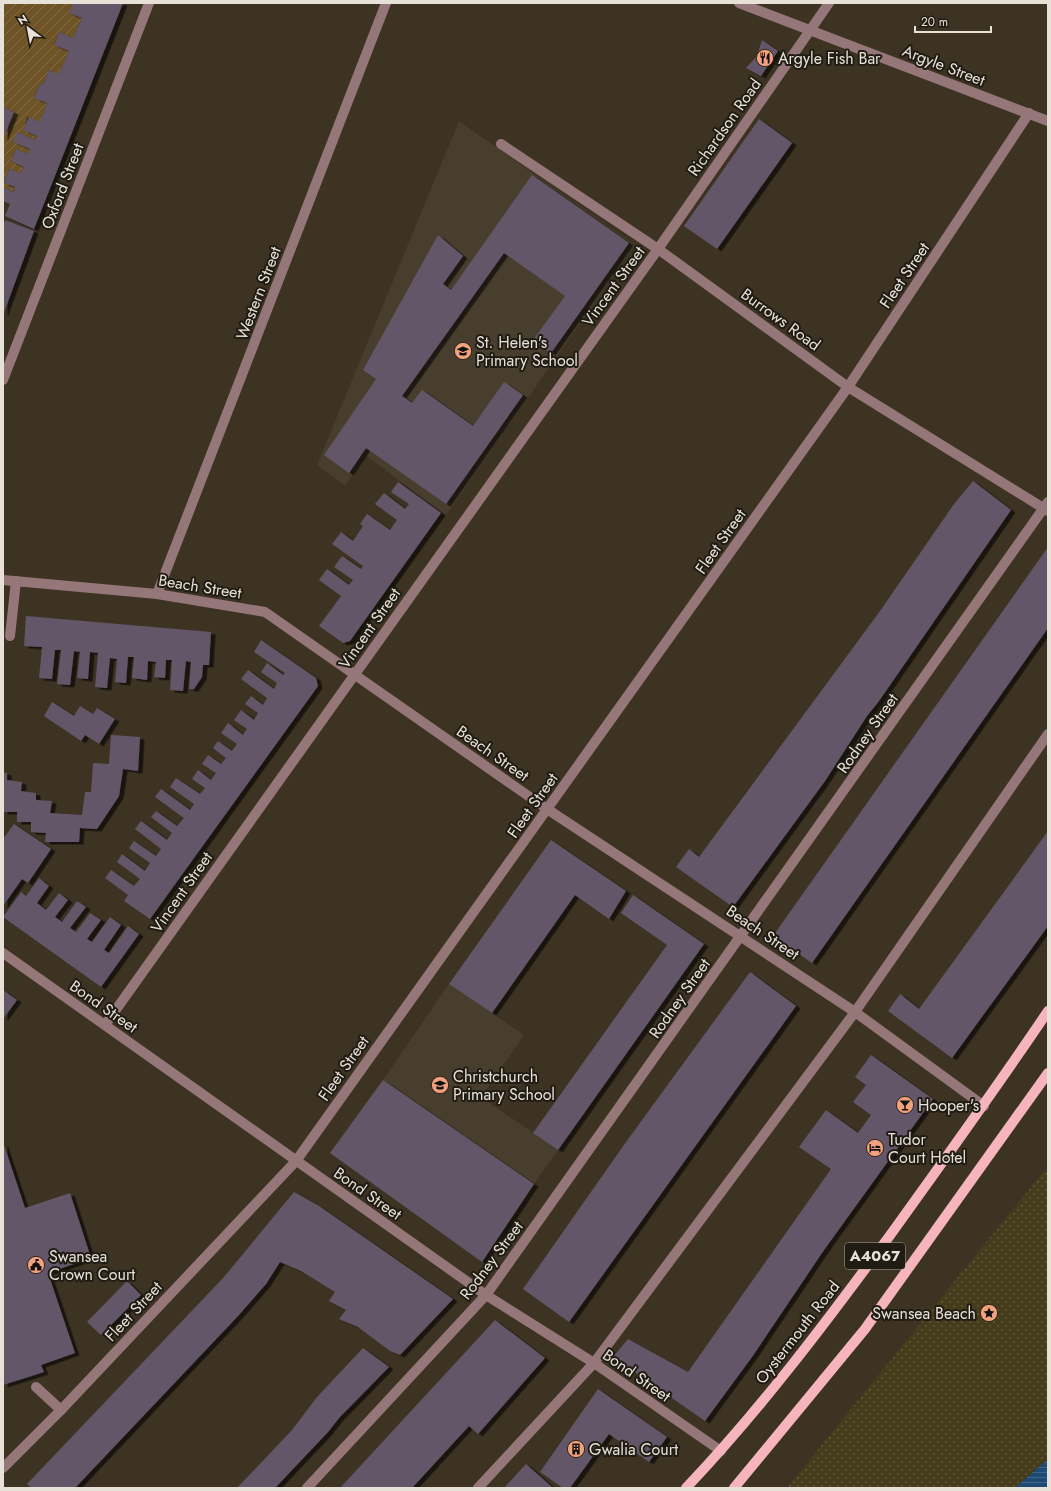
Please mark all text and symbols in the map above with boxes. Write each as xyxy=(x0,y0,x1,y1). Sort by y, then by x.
north arrow xyxy=(8,8,48,48)
scale bar xyxy=(915,8,991,34)
text: N xyxy=(15,10,31,29)
text: 20 m xyxy=(921,13,948,31)
street label: Argyle Street xyxy=(899,39,989,92)
place label: Argyle Fish Bar xyxy=(778,47,881,70)
restaurant icon: Argyle Fish Bar xyxy=(755,48,775,68)
street label: Richardson Road xyxy=(682,74,767,181)
street label: Oxford Street xyxy=(36,140,89,232)
street label: Fleet Street xyxy=(874,238,935,313)
street label: Vincent Street xyxy=(576,241,650,331)
street label: Western Street xyxy=(230,243,287,343)
street label: Burrows Road xyxy=(736,283,825,356)
place label: St. Helen's Primary School xyxy=(476,331,578,372)
school or university icon: St. Helen's Primary School xyxy=(453,341,473,361)
street label: Fleet Street xyxy=(689,504,751,579)
street label: Beach Street xyxy=(157,569,243,604)
street label: Vincent Street xyxy=(333,583,406,673)
street label: Rodney Street xyxy=(831,688,904,778)
street label: Beach Street xyxy=(452,720,534,787)
street label: Fleet Street xyxy=(501,768,563,843)
street label: Vincent Street xyxy=(145,847,218,937)
street label: Beach Street xyxy=(722,899,804,965)
street label: Rodney Street xyxy=(643,953,716,1043)
street label: Bond Street xyxy=(65,975,142,1038)
street label: Fleet Street xyxy=(312,1031,374,1106)
place label: Christchurch Primary School xyxy=(453,1065,555,1106)
school or university icon: Christchurch Primary School xyxy=(430,1075,450,1095)
place label: Hooper's xyxy=(918,1094,979,1117)
bar icon: Hooper's xyxy=(895,1095,915,1115)
place label: Tudor Court Hotel xyxy=(888,1128,966,1169)
hotel icon: Tudor Court Hotel xyxy=(865,1138,885,1158)
street label: Bond Street xyxy=(329,1162,406,1225)
street label: Rodney Street xyxy=(454,1216,529,1304)
road number: A4067 xyxy=(845,1243,905,1269)
place label: Swansea Crown Court xyxy=(49,1245,135,1286)
public building icon: Swansea Crown Court xyxy=(26,1255,46,1275)
street label: Fleet Street xyxy=(99,1276,167,1347)
street label: Oystermouth Road xyxy=(750,1276,845,1389)
place label: Swansea Beach xyxy=(872,1302,976,1325)
place icon: Swansea Beach xyxy=(979,1303,999,1323)
street label: Bond Street xyxy=(598,1344,675,1407)
place label: Gwalia Court xyxy=(589,1438,678,1461)
building icon: Gwalia Court xyxy=(566,1439,586,1459)

